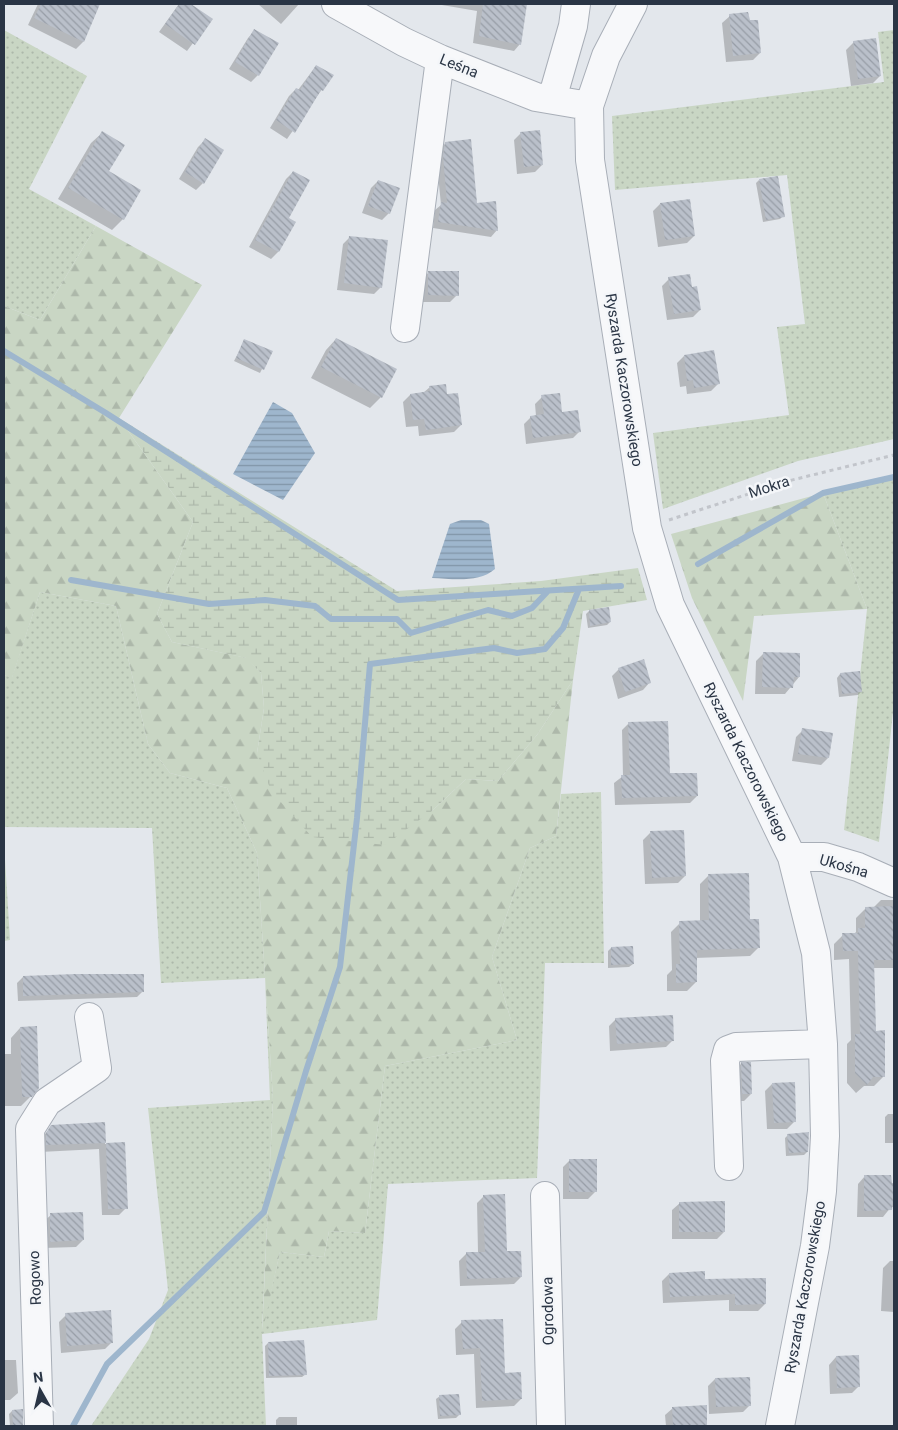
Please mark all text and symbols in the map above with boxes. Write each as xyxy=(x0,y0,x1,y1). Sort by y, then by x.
street label: Leśna xyxy=(437,50,481,82)
street label: Ryszarda Kaczorowskiego xyxy=(601,292,647,468)
street label: Mokra xyxy=(746,472,792,502)
street label: Ryszarda Kaczorowskiego xyxy=(700,679,792,845)
street label: Ukośna xyxy=(817,850,871,882)
street label: Ryszarda Kaczorowskiego xyxy=(781,1199,829,1375)
street label: Rogowo xyxy=(25,1250,45,1306)
street label: Ogrodowa xyxy=(538,1277,558,1345)
north arrow xyxy=(15,1365,65,1415)
text: N xyxy=(32,1369,44,1386)

